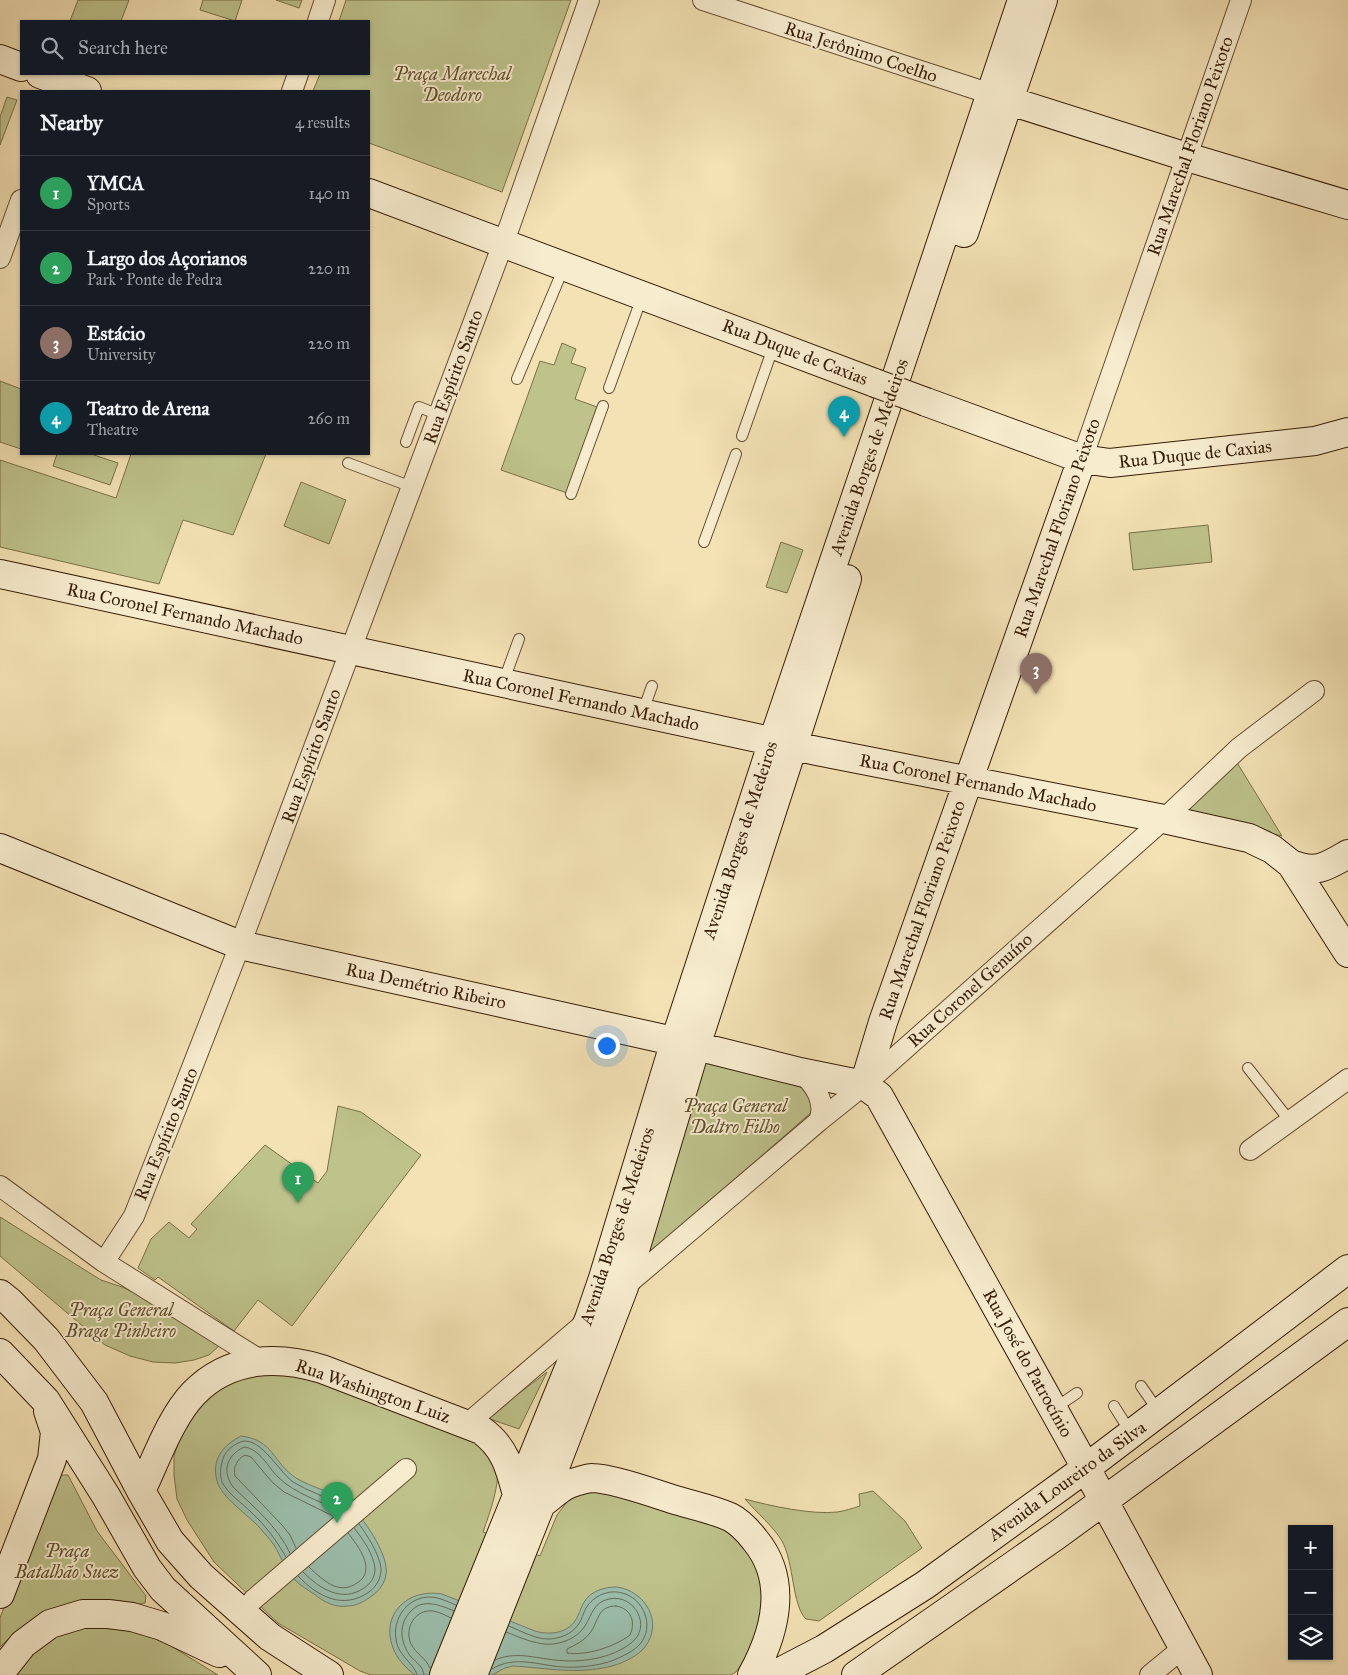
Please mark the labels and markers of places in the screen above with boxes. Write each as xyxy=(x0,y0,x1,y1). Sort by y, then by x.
pin: 4 xyxy=(828,396,860,437)
pin: 3 xyxy=(1020,653,1052,694)
pin: 1 xyxy=(282,1162,314,1203)
pin: 2 xyxy=(321,1482,353,1523)

